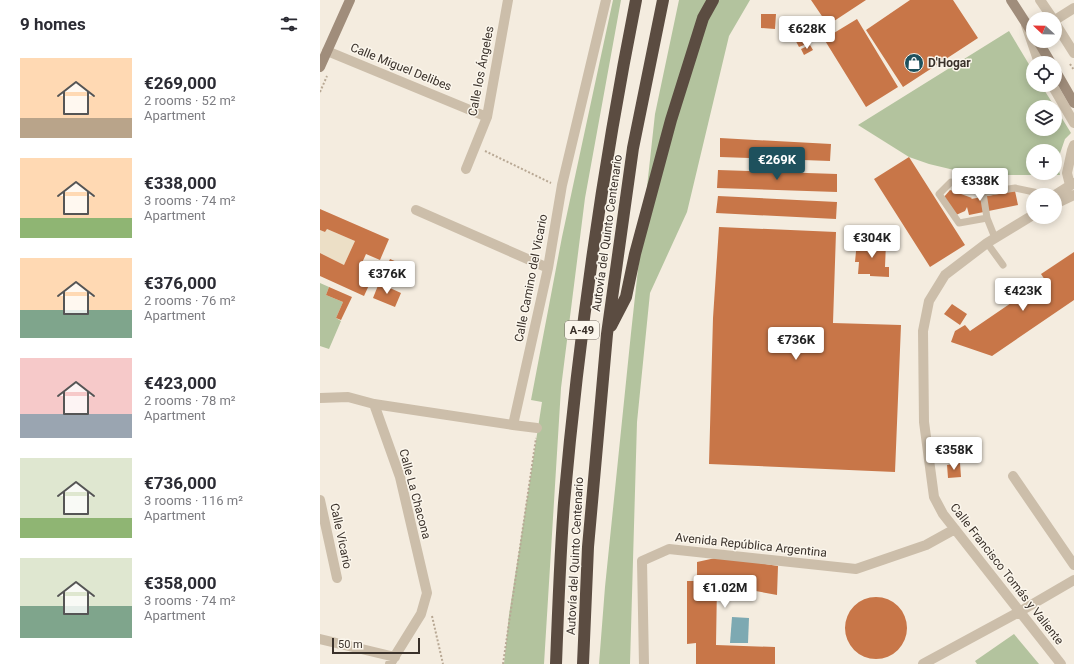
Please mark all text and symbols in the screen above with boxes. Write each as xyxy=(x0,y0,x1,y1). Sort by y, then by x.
north arrow xyxy=(1026,12,1062,48)
map controls xyxy=(1026,12,1062,224)
icon: filters xyxy=(278,13,300,35)
text: 9 homes xyxy=(20,14,86,34)
pin: €628K xyxy=(779,16,835,50)
text: €628K xyxy=(788,21,826,36)
street label: Calle los Ángeles xyxy=(464,25,497,117)
street label: Calle Miguel Delibes xyxy=(348,40,454,94)
shop icon: D'Hogar xyxy=(903,52,925,74)
place label: D'Hogar xyxy=(928,56,971,70)
button: locate xyxy=(1026,56,1062,92)
text: €269,000 xyxy=(144,73,216,93)
icon: home xyxy=(52,74,100,122)
text: 2 rooms · 52 m² xyxy=(144,93,236,108)
button: layers xyxy=(1026,100,1062,136)
text: Apartment xyxy=(144,108,206,123)
button: + xyxy=(1026,144,1062,180)
pin: €269K xyxy=(749,147,805,181)
text: €269K xyxy=(758,152,796,167)
street label: Autovía del Quinto Centenario xyxy=(589,153,625,312)
pin: €338K xyxy=(952,168,1008,202)
text: €338,000 xyxy=(144,173,216,193)
text: €338K xyxy=(961,173,999,188)
icon: home xyxy=(52,174,100,222)
button: − xyxy=(1026,188,1062,224)
text: 3 rooms · 74 m² xyxy=(144,193,236,208)
text: Apartment xyxy=(144,208,206,223)
street label: Calle Camino del Vicario xyxy=(512,213,550,343)
pin: €304K xyxy=(844,225,900,259)
text: €304K xyxy=(853,230,891,245)
pin: €376K xyxy=(359,261,415,295)
text: €376K xyxy=(368,266,406,281)
text: €376,000 xyxy=(144,273,216,293)
icon: home xyxy=(52,274,100,322)
pin: €423K xyxy=(995,278,1051,312)
text: €423K xyxy=(1004,283,1042,298)
text: 2 rooms · 76 m² xyxy=(144,293,236,308)
text: Apartment xyxy=(144,308,206,323)
road number: A-49 xyxy=(565,321,599,339)
pin: €736K xyxy=(768,327,824,361)
text: €736K xyxy=(777,332,815,347)
text: €423,000 xyxy=(144,373,216,393)
icon: home xyxy=(52,374,100,422)
text: 2 rooms · 78 m² xyxy=(144,393,236,408)
text: Apartment xyxy=(144,408,206,423)
pin: €358K xyxy=(926,437,982,471)
text: €358K xyxy=(935,442,973,457)
street label: Calle La Chacona xyxy=(396,447,434,541)
text: €736,000 xyxy=(144,473,216,493)
icon: home xyxy=(52,474,100,522)
street label: Autovía del Quinto Centenario xyxy=(564,476,586,635)
text: 3 rooms · 116 m² xyxy=(144,493,243,508)
street label: Calle Francisco Tomás y Valiente xyxy=(947,501,1067,647)
street label: Calle Vicario xyxy=(327,502,355,570)
text: Apartment xyxy=(144,508,206,523)
street label: Avenida República Argentina xyxy=(674,530,828,560)
text: €358,000 xyxy=(144,573,216,593)
icon: home xyxy=(52,574,100,622)
pin: €1.02M xyxy=(692,575,758,609)
text: €1.02M xyxy=(703,580,748,595)
text: 3 rooms · 74 m² xyxy=(144,593,236,608)
text: Apartment xyxy=(144,608,206,623)
scale bar xyxy=(332,636,420,655)
text: 50 m xyxy=(338,638,363,651)

